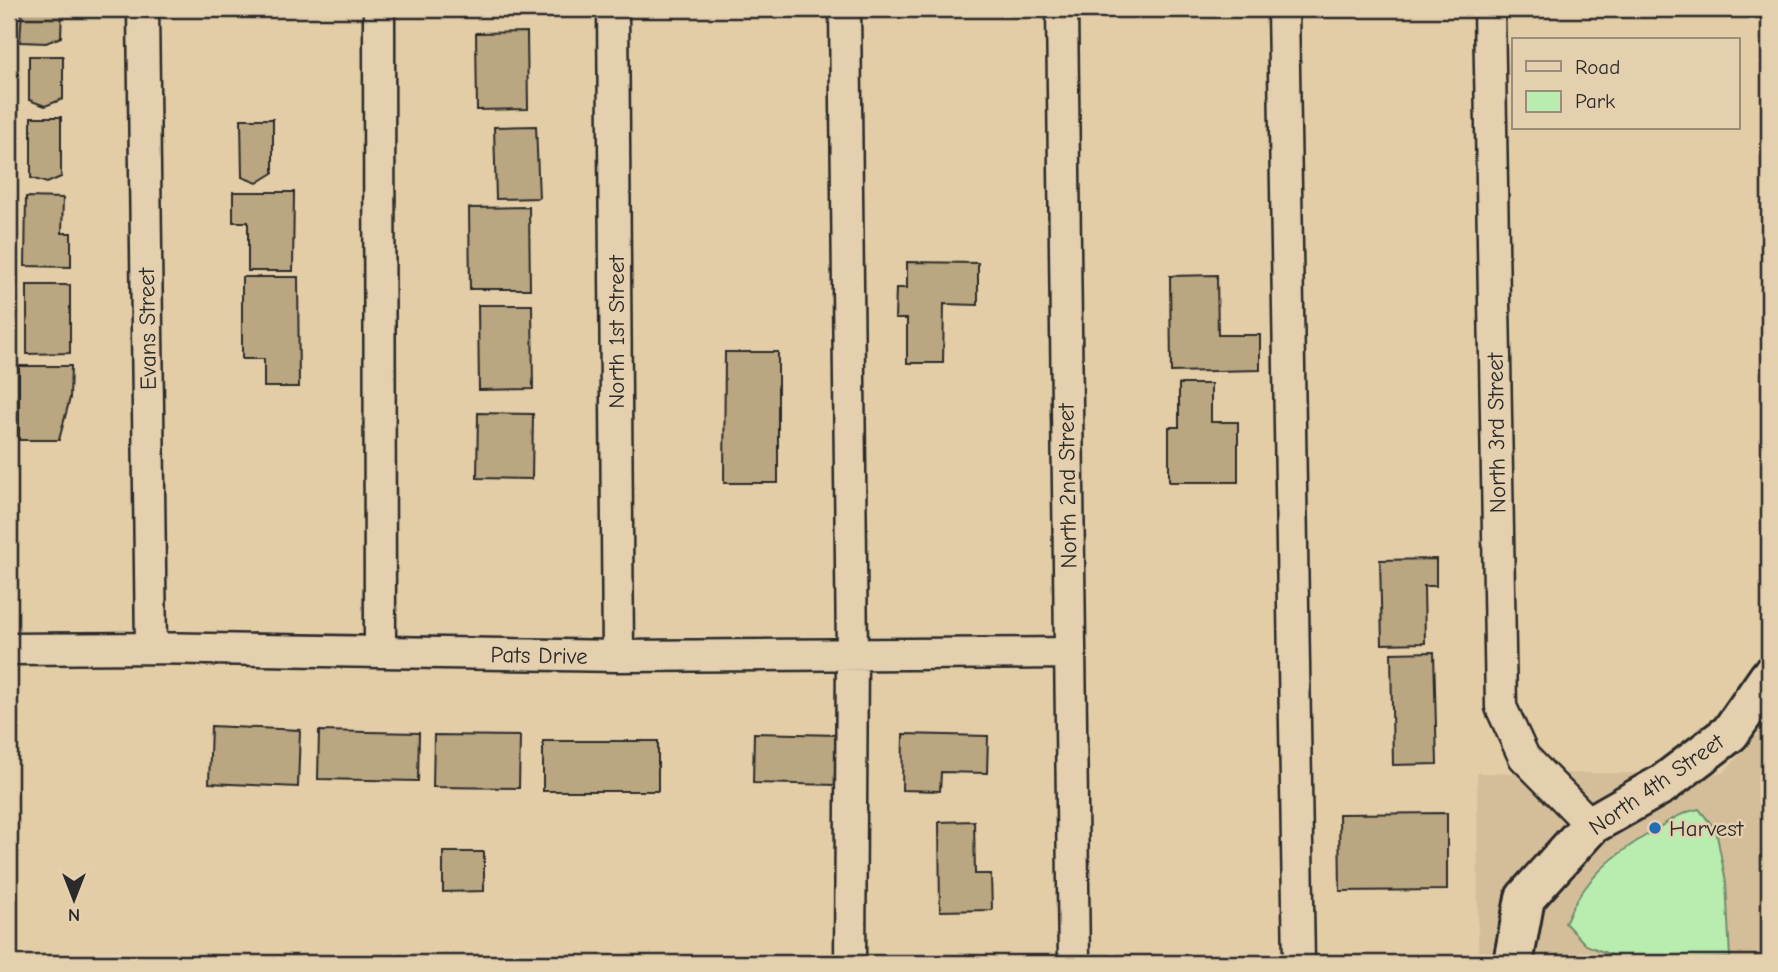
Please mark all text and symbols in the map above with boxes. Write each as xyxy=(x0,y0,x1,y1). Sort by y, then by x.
legend xyxy=(1512,38,1740,130)
text: Road xyxy=(1575,55,1620,79)
text: Park xyxy=(1575,89,1615,113)
street label: North 1st Street xyxy=(603,254,630,409)
street label: Evans Street xyxy=(133,266,162,390)
street label: North 3rd Street xyxy=(1482,351,1511,514)
street label: North 2nd Street xyxy=(1053,402,1082,569)
street label: Pats Drive xyxy=(490,641,588,670)
street label: North 4th Street xyxy=(1584,727,1730,841)
place label: Harvest xyxy=(1669,815,1745,842)
marker: Harvest xyxy=(1647,820,1663,836)
north arrow xyxy=(38,864,108,934)
text: N xyxy=(68,904,80,926)

